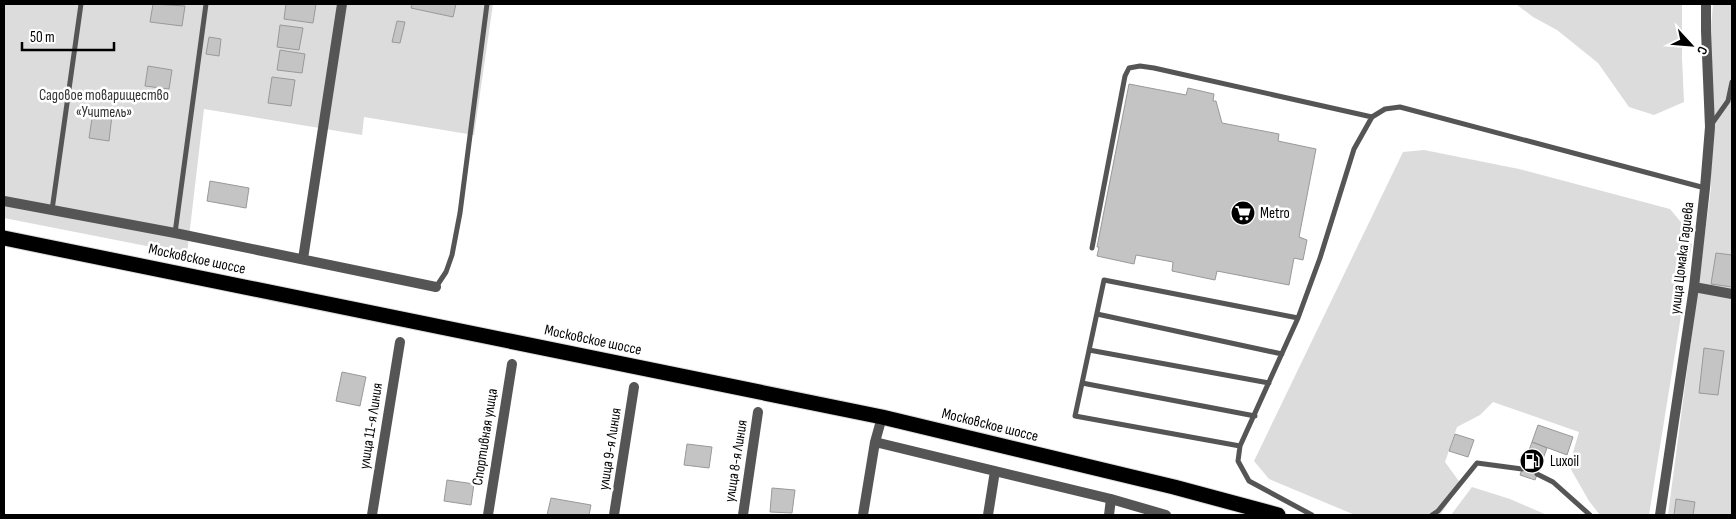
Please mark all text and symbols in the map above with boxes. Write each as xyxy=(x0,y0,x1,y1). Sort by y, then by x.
scale bar xyxy=(22,20,115,52)
north arrow xyxy=(1666,20,1716,70)
text: 50 m xyxy=(30,28,55,47)
text: С xyxy=(1693,44,1711,57)
park label: Садовое товарищество «Учитель» xyxy=(39,86,169,122)
supermarket icon: Metro xyxy=(1230,200,1256,226)
street label: улица Цомака Гадиева xyxy=(1666,201,1698,315)
place label: Metro xyxy=(1260,204,1290,223)
street label: Московское шоссе xyxy=(147,239,247,279)
street label: Московское шоссе xyxy=(543,320,643,360)
street label: улица 11-я Линия xyxy=(355,381,387,470)
street label: Спортивная улица xyxy=(468,387,502,487)
street label: Московское шоссе xyxy=(940,404,1040,446)
street label: улица 9-я Линия xyxy=(594,406,626,492)
street label: улица 8-я Линия xyxy=(720,418,752,503)
fuel station icon: Luxoil xyxy=(1519,448,1545,474)
place label: Luxoil xyxy=(1550,452,1579,471)

